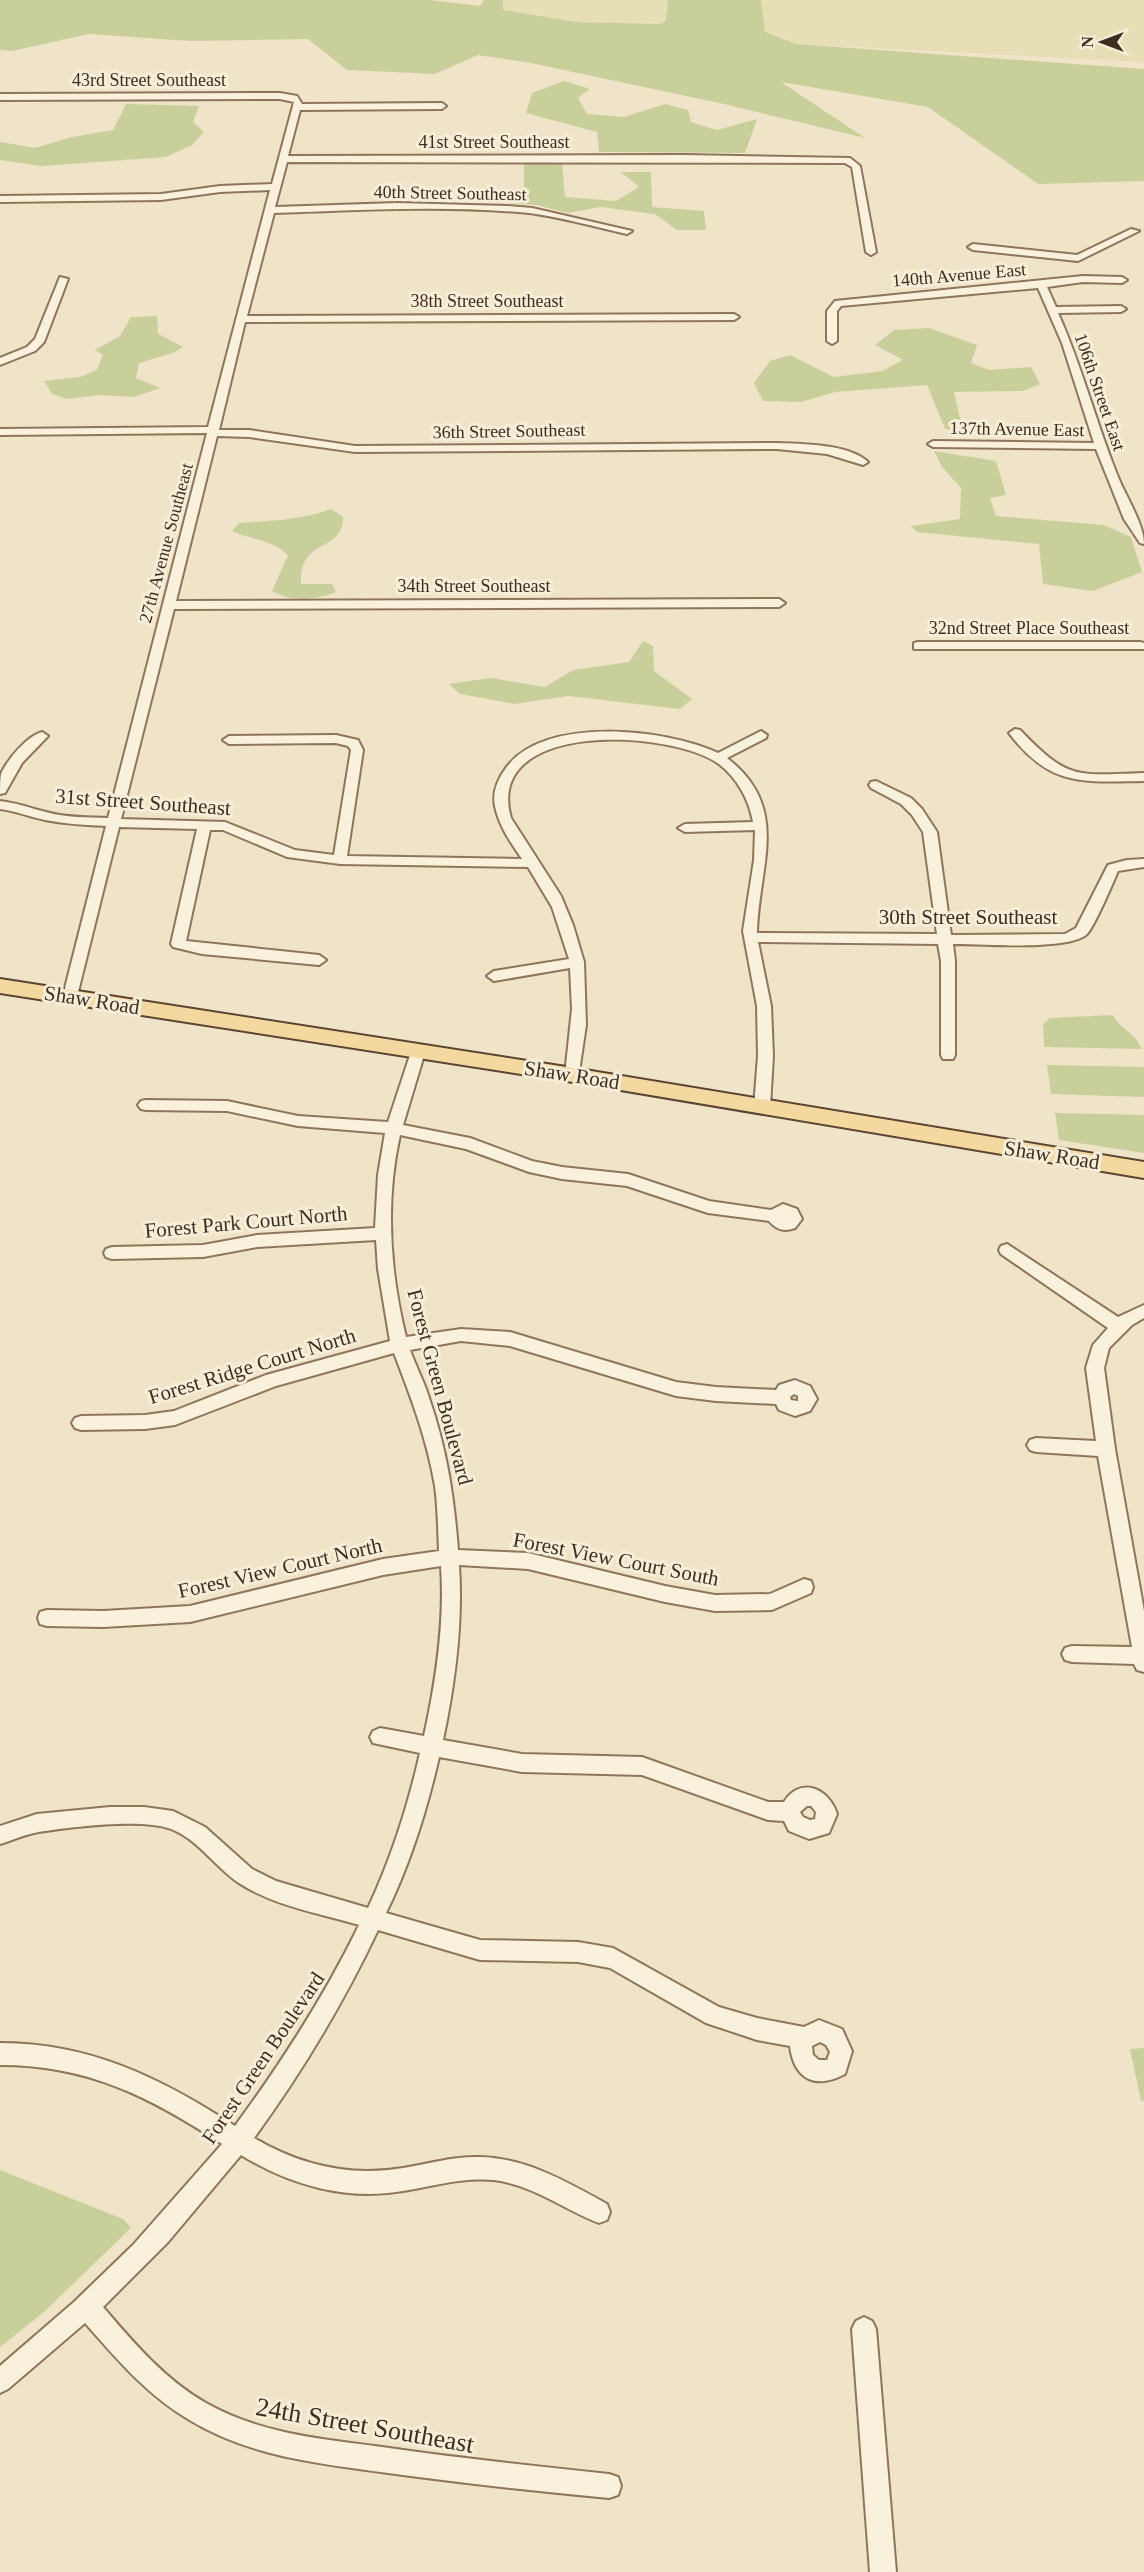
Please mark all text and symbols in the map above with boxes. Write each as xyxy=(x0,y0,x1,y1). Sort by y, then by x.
north arrow xyxy=(1072,12,1132,72)
text: N xyxy=(1079,36,1096,48)
street label: 43rd Street Southeast xyxy=(72,70,226,90)
street label: 41st Street Southeast xyxy=(419,132,570,152)
street label: 40th Street Southeast xyxy=(373,182,527,204)
street label: 140th Avenue East xyxy=(891,259,1027,291)
street label: 38th Street Southeast xyxy=(411,291,563,311)
street label: 106th Street East xyxy=(1071,331,1129,453)
street label: 137th Avenue East xyxy=(950,418,1084,440)
street label: 36th Street Southeast xyxy=(432,420,586,442)
street label: 27th Avenue Southeast xyxy=(135,461,197,625)
street label: 34th Street Southeast xyxy=(398,576,550,596)
street label: 32nd Street Place Southeast xyxy=(929,618,1129,638)
street label: 31st Street Southeast xyxy=(54,784,232,820)
street label: 30th Street Southeast xyxy=(879,905,1057,929)
street label: Shaw Road xyxy=(43,981,142,1019)
street label: Shaw Road xyxy=(523,1056,622,1094)
street label: Shaw Road xyxy=(1003,1136,1102,1174)
street label: Forest Park Court North xyxy=(144,1201,349,1243)
street label: Forest Green Boulevard xyxy=(402,1286,478,1488)
street label: Forest Ridge Court North xyxy=(146,1323,359,1409)
street label: Forest View Court South xyxy=(511,1527,721,1591)
street label: Forest View Court North xyxy=(176,1533,385,1603)
street label: Forest Green Boulevard xyxy=(197,1967,330,2148)
street label: 24th Street Southeast xyxy=(254,2392,477,2459)

